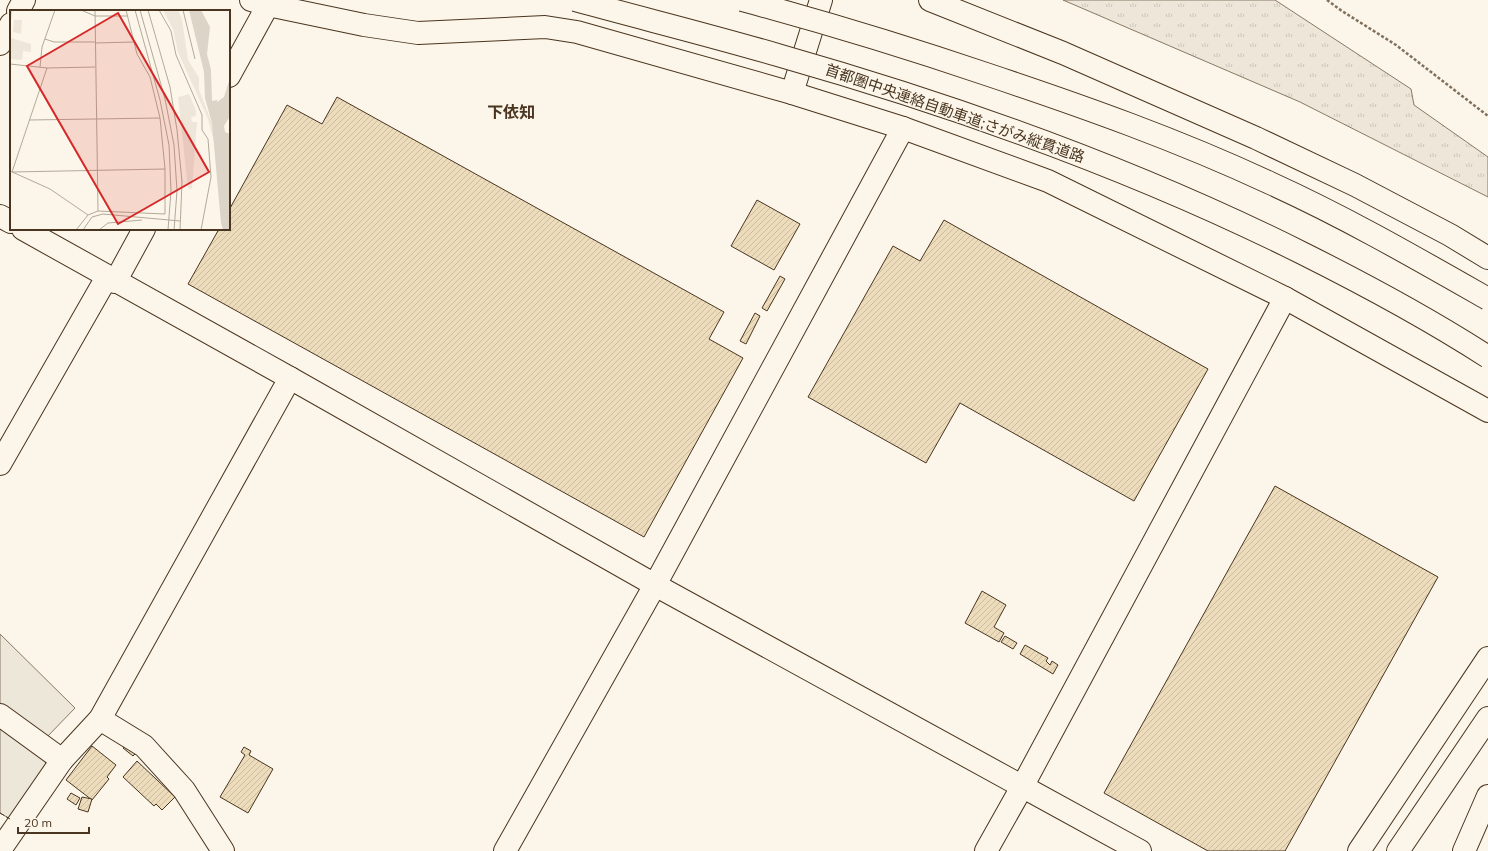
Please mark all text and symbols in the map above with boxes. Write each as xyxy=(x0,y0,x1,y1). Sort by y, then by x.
inset map xyxy=(10,10,230,230)
street label: 首都圏中央連絡自動車道;さがみ縦貫道路 xyxy=(823,60,1087,166)
district label: 下依知 xyxy=(487,102,535,122)
scale bar xyxy=(18,809,89,835)
text: 20 m xyxy=(24,815,52,830)

